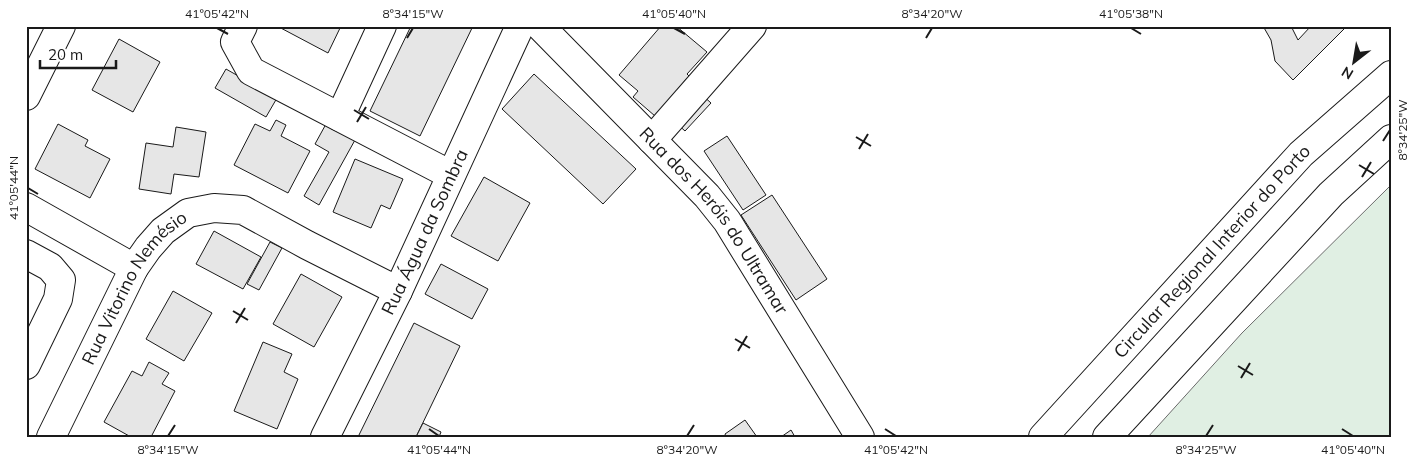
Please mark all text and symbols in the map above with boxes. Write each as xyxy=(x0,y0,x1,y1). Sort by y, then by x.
text: 41°05'42"N xyxy=(185,6,249,21)
text: 8°34'15"W xyxy=(382,6,444,21)
text: 41°05'40"N xyxy=(642,6,706,21)
text: 8°34'20"W xyxy=(901,6,963,21)
text: 41°05'38"N xyxy=(1099,6,1163,21)
scale bar xyxy=(40,38,116,70)
north arrow xyxy=(1330,38,1380,88)
text: 20 m xyxy=(48,45,83,64)
text: N xyxy=(1338,63,1356,84)
text: 8°34'25"W xyxy=(1395,99,1410,161)
street label: Rua dos Heróis do Ultramar xyxy=(635,122,794,319)
street label: Circular Regional Interior do Porto xyxy=(1109,139,1315,363)
street label: Rua Água da Sombra xyxy=(376,145,473,318)
text: 41°05'44"N xyxy=(6,156,21,220)
street label: Rua Vitorino Nemésio xyxy=(76,206,191,368)
text: 8°34'15"W xyxy=(137,442,199,457)
text: 41°05'44"N xyxy=(407,442,471,457)
text: 8°34'20"W xyxy=(656,442,718,457)
text: 41°05'42"N xyxy=(864,442,928,457)
text: 8°34'25"W xyxy=(1175,442,1237,457)
text: 41°05'40"N xyxy=(1321,442,1385,457)

